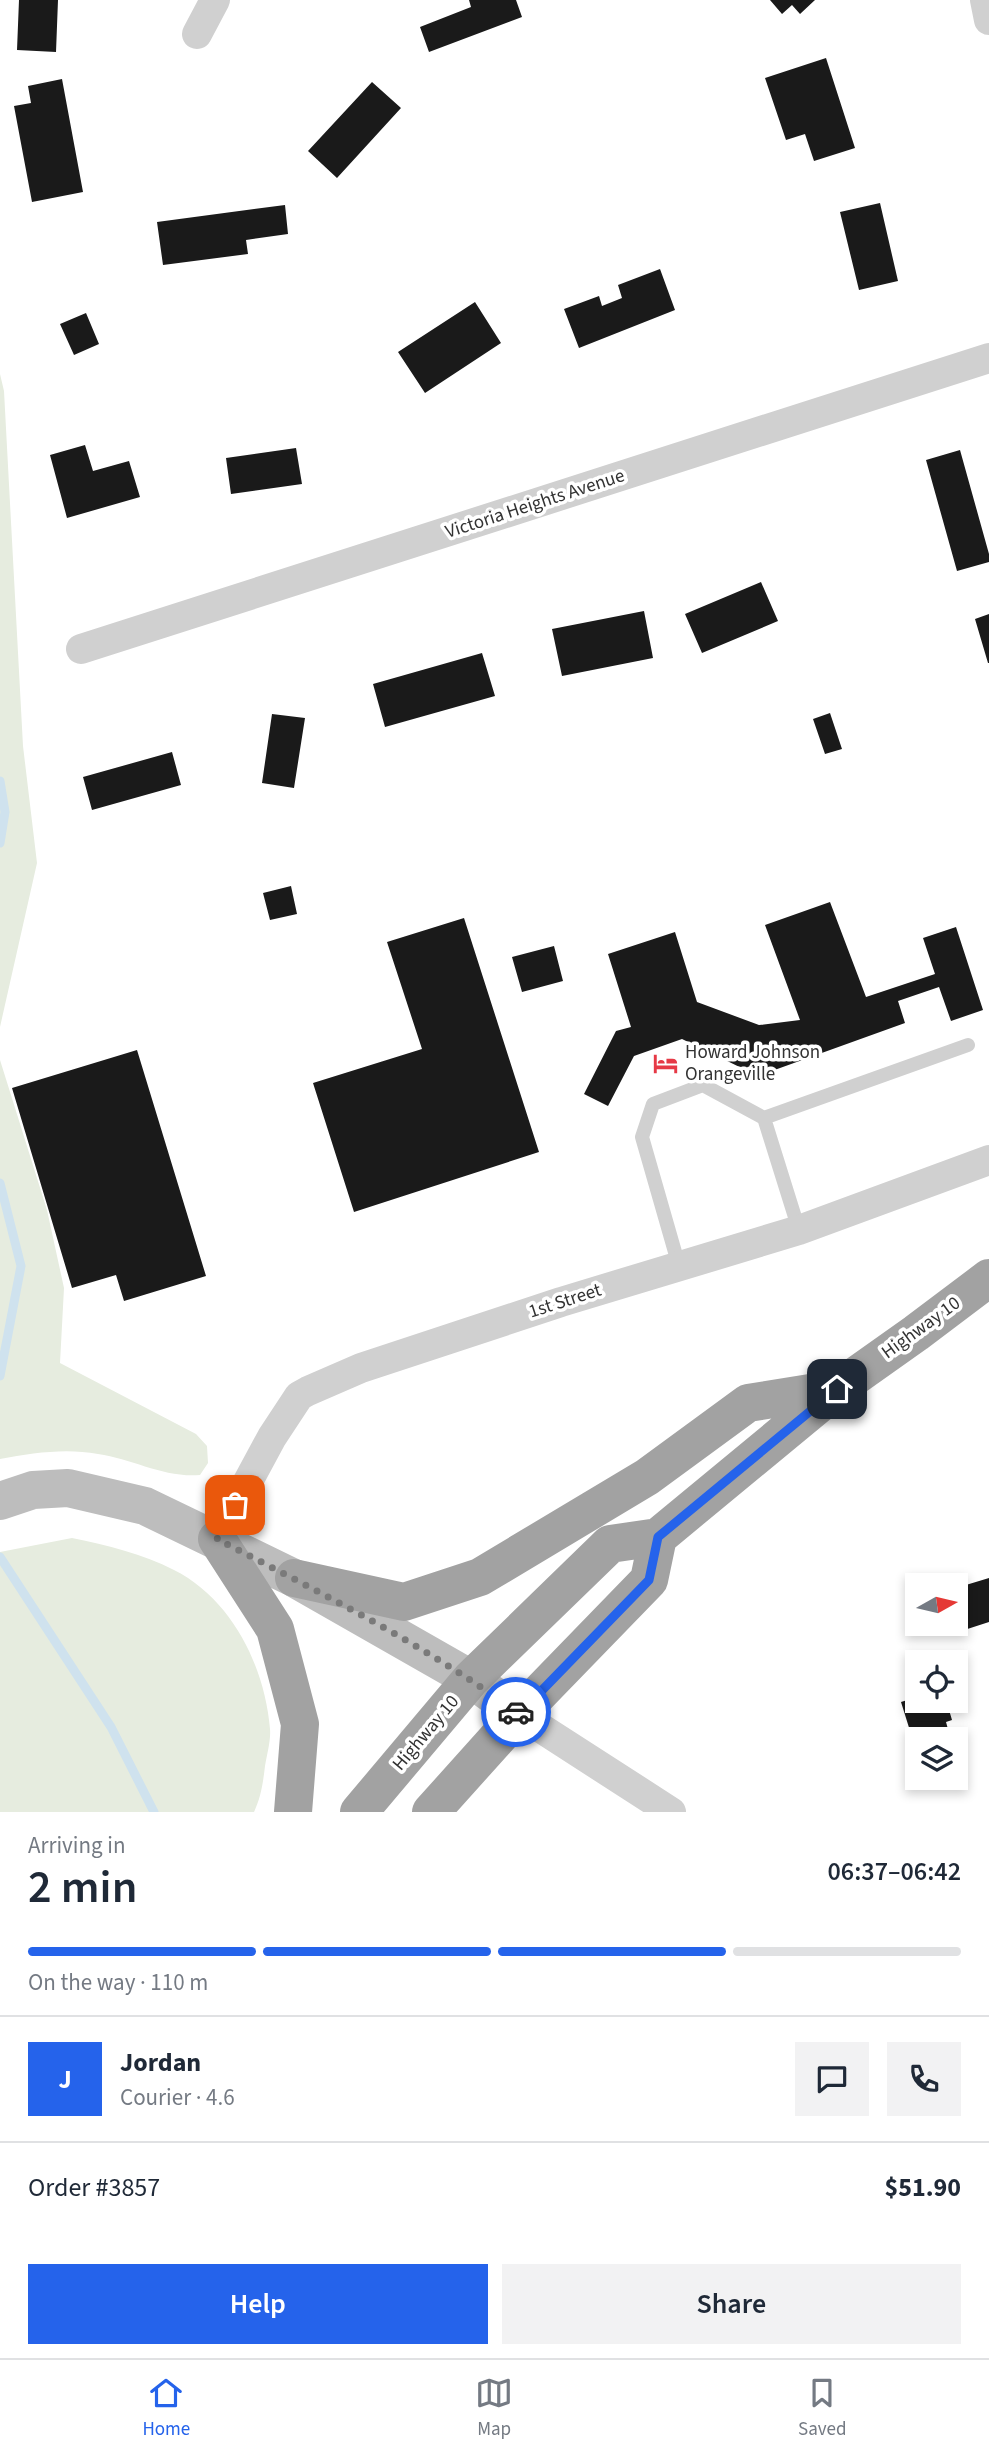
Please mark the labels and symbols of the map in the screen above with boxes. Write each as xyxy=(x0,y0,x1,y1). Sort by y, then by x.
street label: Victoria Heights Avenue xyxy=(442,462,628,546)
place label: Howard Johnson Orangeville xyxy=(685,1039,820,1088)
hotel icon: Howard Johnson Orangeville xyxy=(651,1049,679,1077)
street label: 1st Street xyxy=(525,1276,605,1325)
street label: Highway 10 xyxy=(876,1290,966,1366)
pin xyxy=(807,1359,867,1419)
pin xyxy=(205,1475,265,1535)
north arrow xyxy=(905,1573,968,1636)
courier xyxy=(481,1677,551,1747)
street label: Highway 10 xyxy=(386,1689,466,1777)

